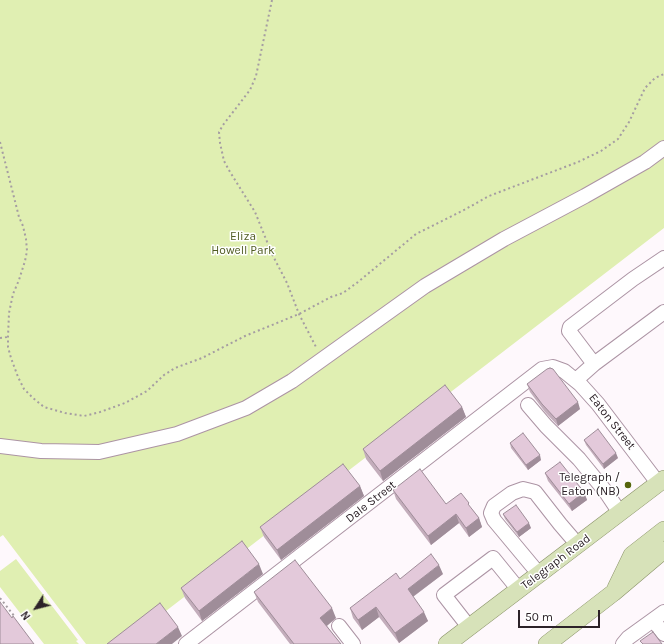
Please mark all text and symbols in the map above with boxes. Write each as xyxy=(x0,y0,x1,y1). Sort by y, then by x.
park label: Eliza Howell Park xyxy=(211,230,275,258)
street label: Eaton Street xyxy=(586,391,638,453)
place label: Telegraph / Eaton (NB) xyxy=(559,471,620,499)
street label: Dale Street xyxy=(343,478,399,526)
marker: Telegraph / Eaton (NB) xyxy=(623,480,633,490)
street label: Telegraph Road xyxy=(518,531,594,593)
north arrow xyxy=(16,588,56,628)
scale bar xyxy=(520,602,602,628)
text: N xyxy=(18,608,33,622)
text: 50 m xyxy=(525,610,553,624)

